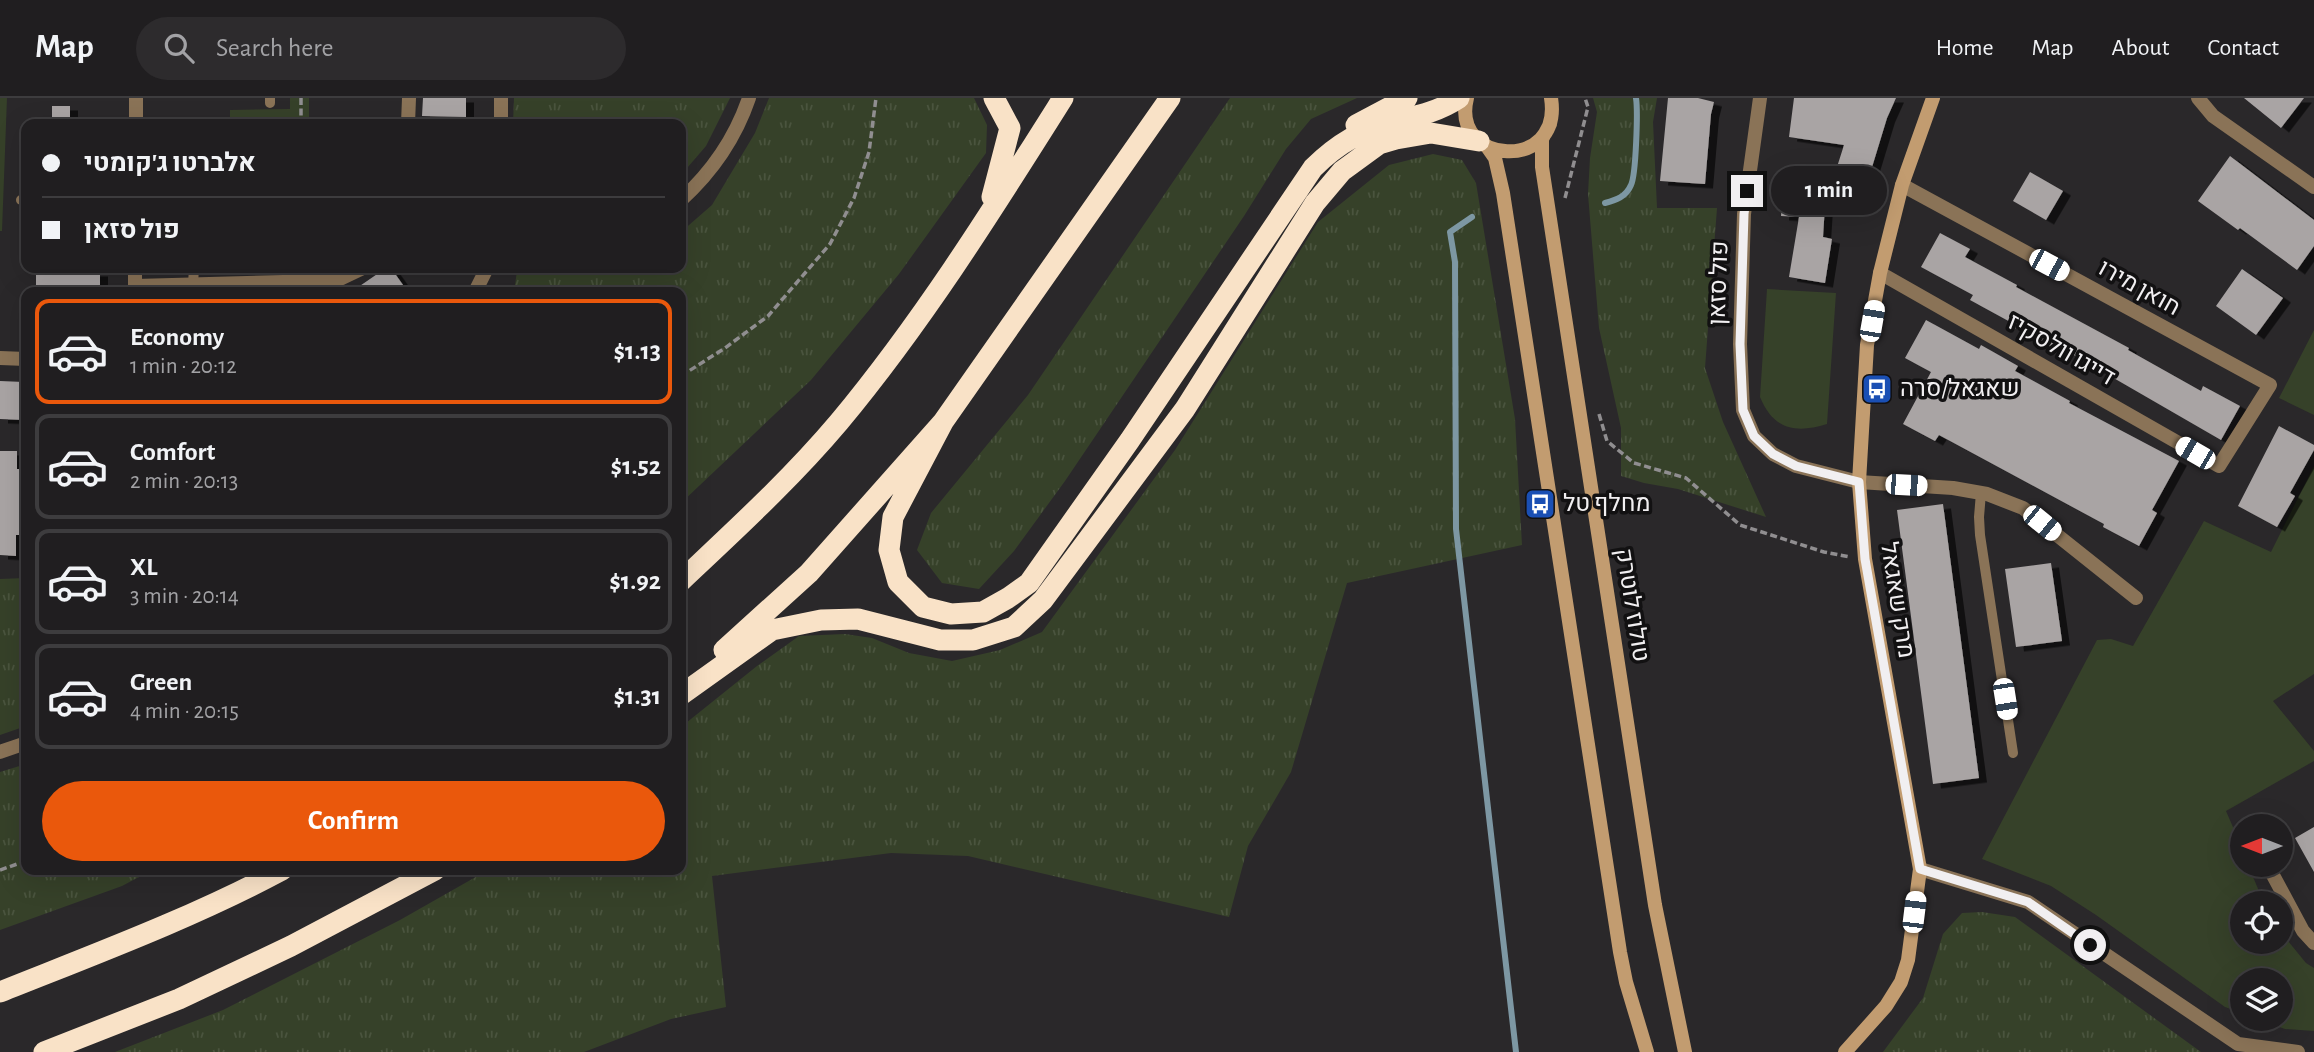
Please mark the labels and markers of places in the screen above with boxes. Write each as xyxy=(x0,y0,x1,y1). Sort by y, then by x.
bus stop icon: שאגאל/סרה xyxy=(1860,372,1894,406)
place label: שאגאל/סרה xyxy=(1900,377,2020,401)
bus stop icon: מחלף טל xyxy=(1523,487,1557,521)
place label: מחלף טל xyxy=(1563,492,1650,516)

